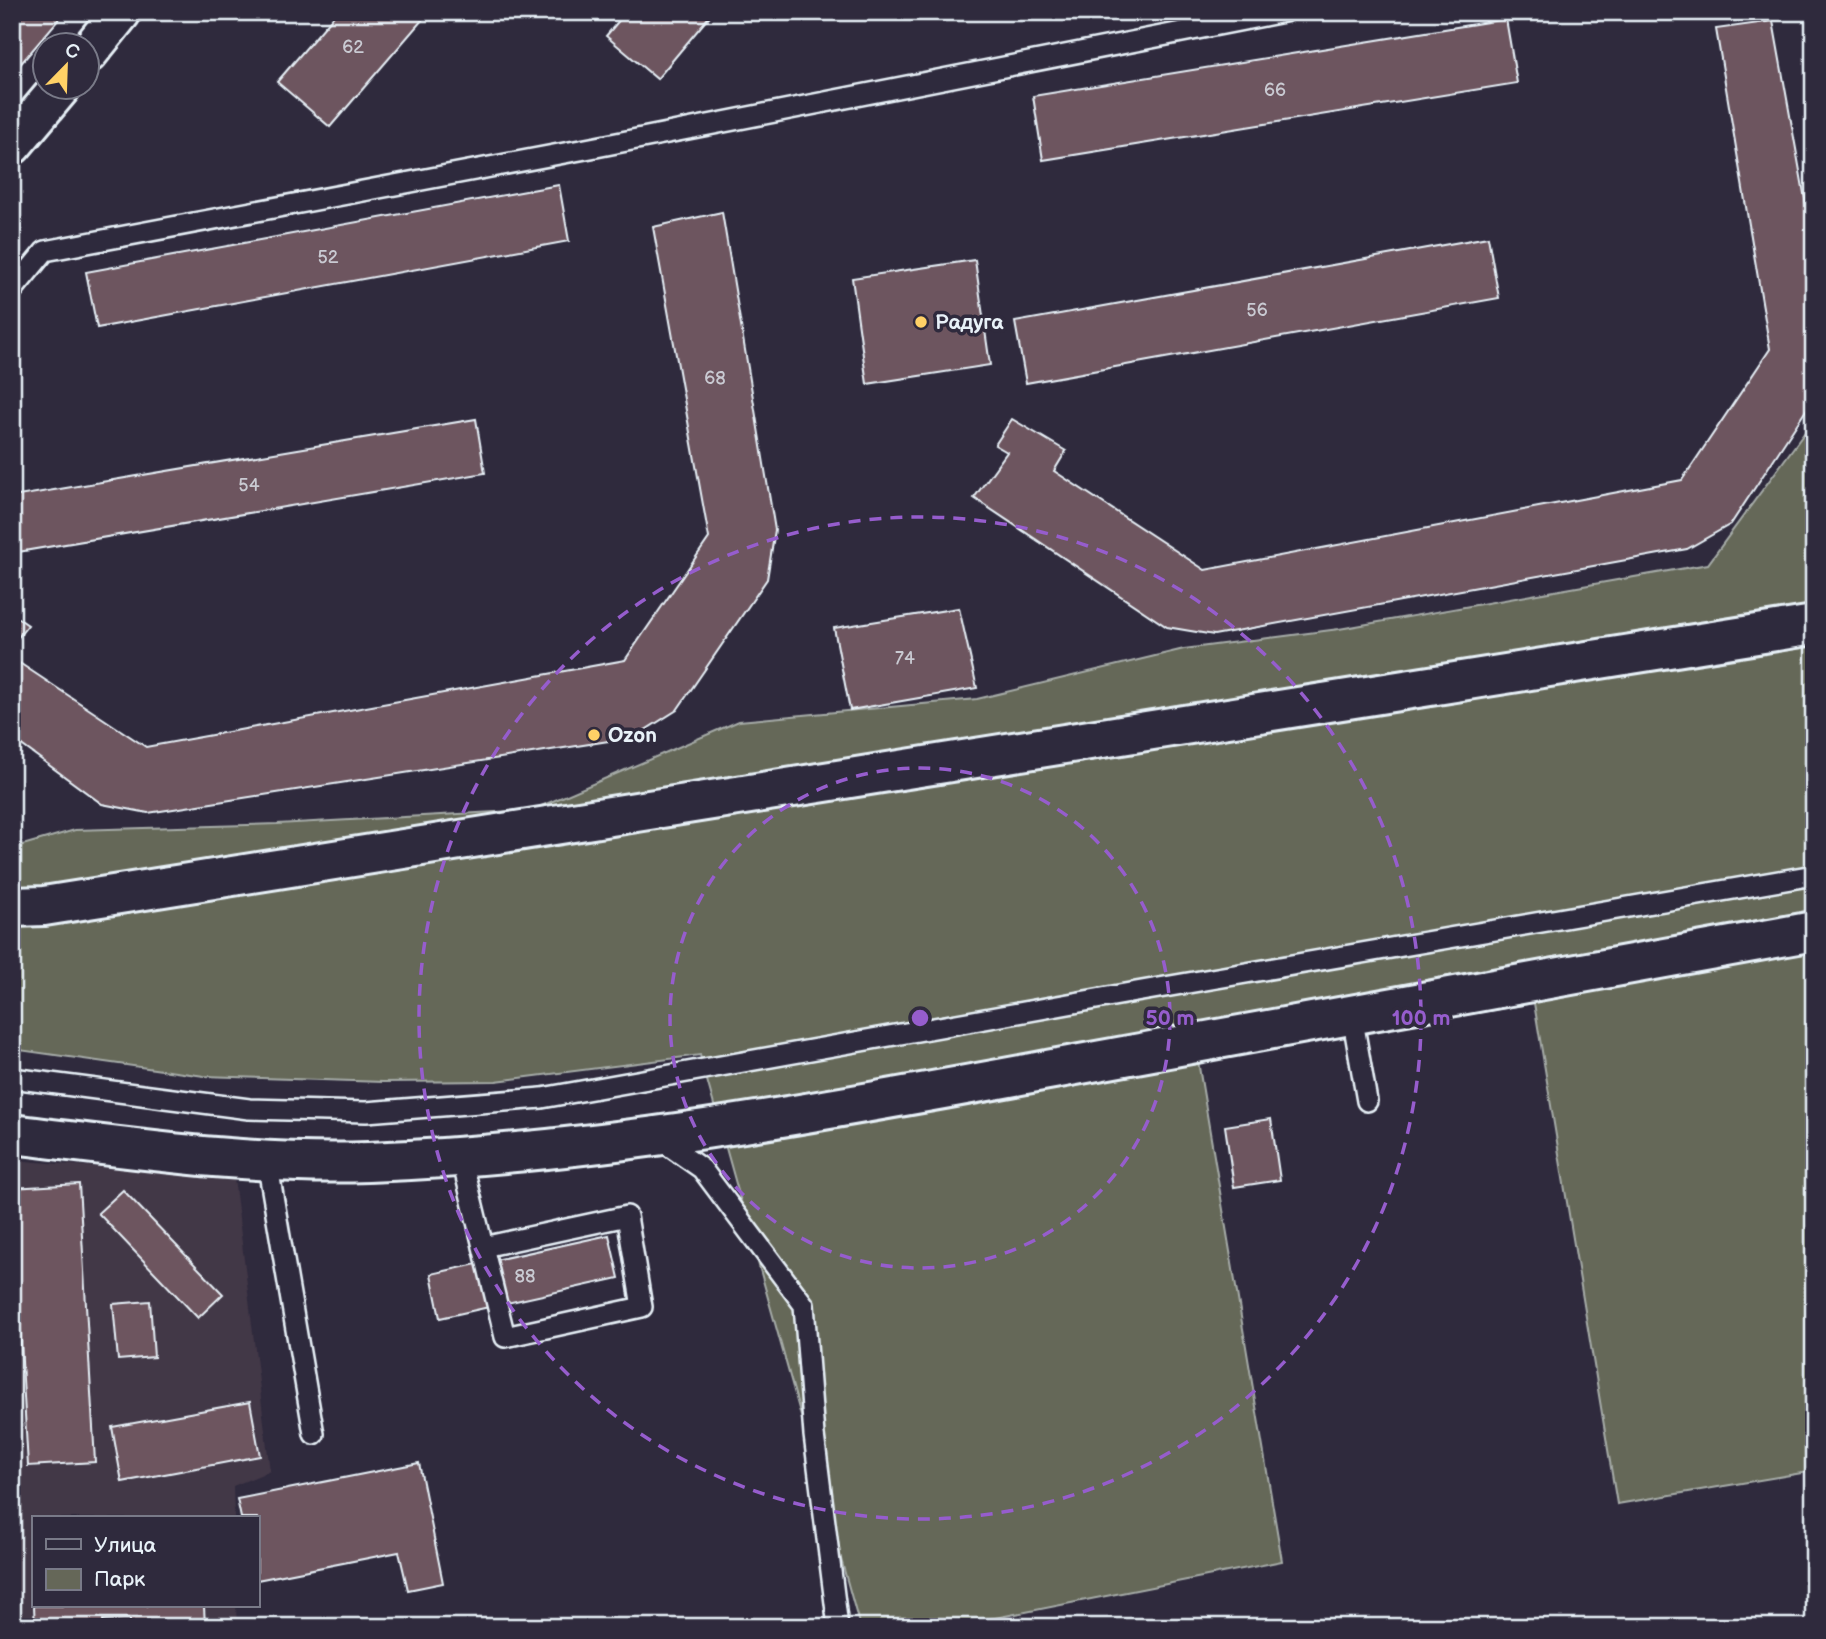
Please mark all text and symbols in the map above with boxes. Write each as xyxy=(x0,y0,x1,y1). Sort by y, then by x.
north arrow xyxy=(32,32,102,102)
house number: 62 xyxy=(342,37,364,58)
text: С xyxy=(61,39,83,65)
house number: 66 xyxy=(1264,80,1286,101)
house number: 52 xyxy=(318,247,339,268)
house number: 56 xyxy=(1246,300,1268,321)
place label: Радуга xyxy=(935,310,1004,335)
marker: Радуга xyxy=(913,314,929,330)
house number: 68 xyxy=(704,368,726,389)
house number: 54 xyxy=(238,475,260,496)
house number: 74 xyxy=(895,648,915,669)
place label: Ozon xyxy=(608,723,657,748)
marker: Ozon xyxy=(586,727,602,743)
centre of rings xyxy=(908,1006,932,1030)
text: 50 m xyxy=(1146,1006,1194,1031)
text: 100 m xyxy=(1392,1006,1450,1031)
house number: 88 xyxy=(515,1266,536,1287)
legend xyxy=(32,1516,259,1608)
text: Улица xyxy=(94,1533,157,1558)
text: Парк xyxy=(94,1567,145,1592)

